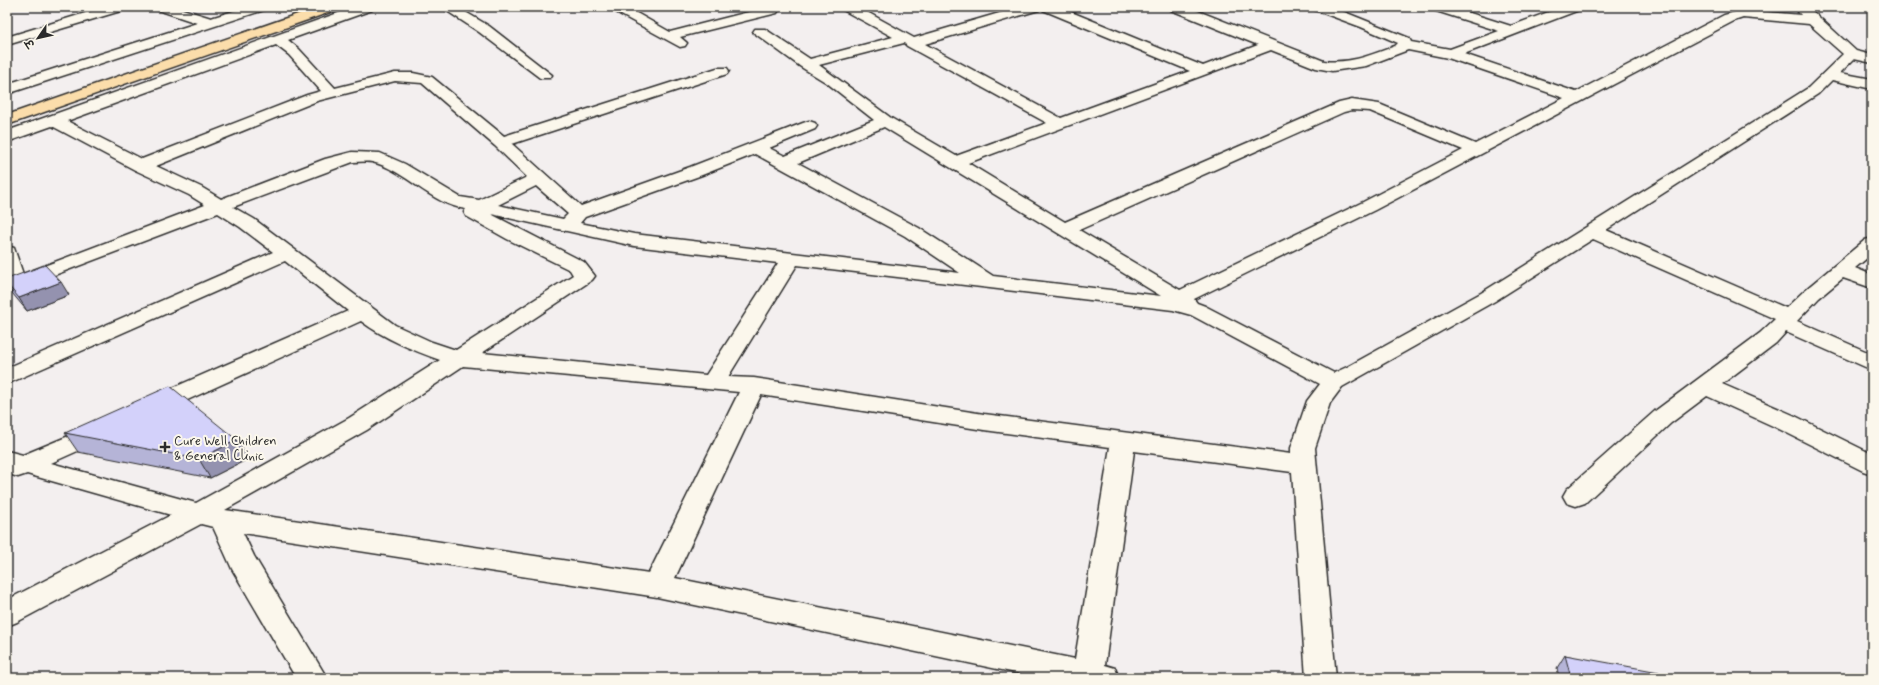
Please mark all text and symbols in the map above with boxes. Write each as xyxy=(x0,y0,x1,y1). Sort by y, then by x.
north arrow xyxy=(18,18,58,58)
text: उ xyxy=(22,35,39,51)
place label: Cure Well Children & General Clinic xyxy=(174,433,277,465)
marker: Cure Well Children & General Clinic xyxy=(159,441,171,453)

